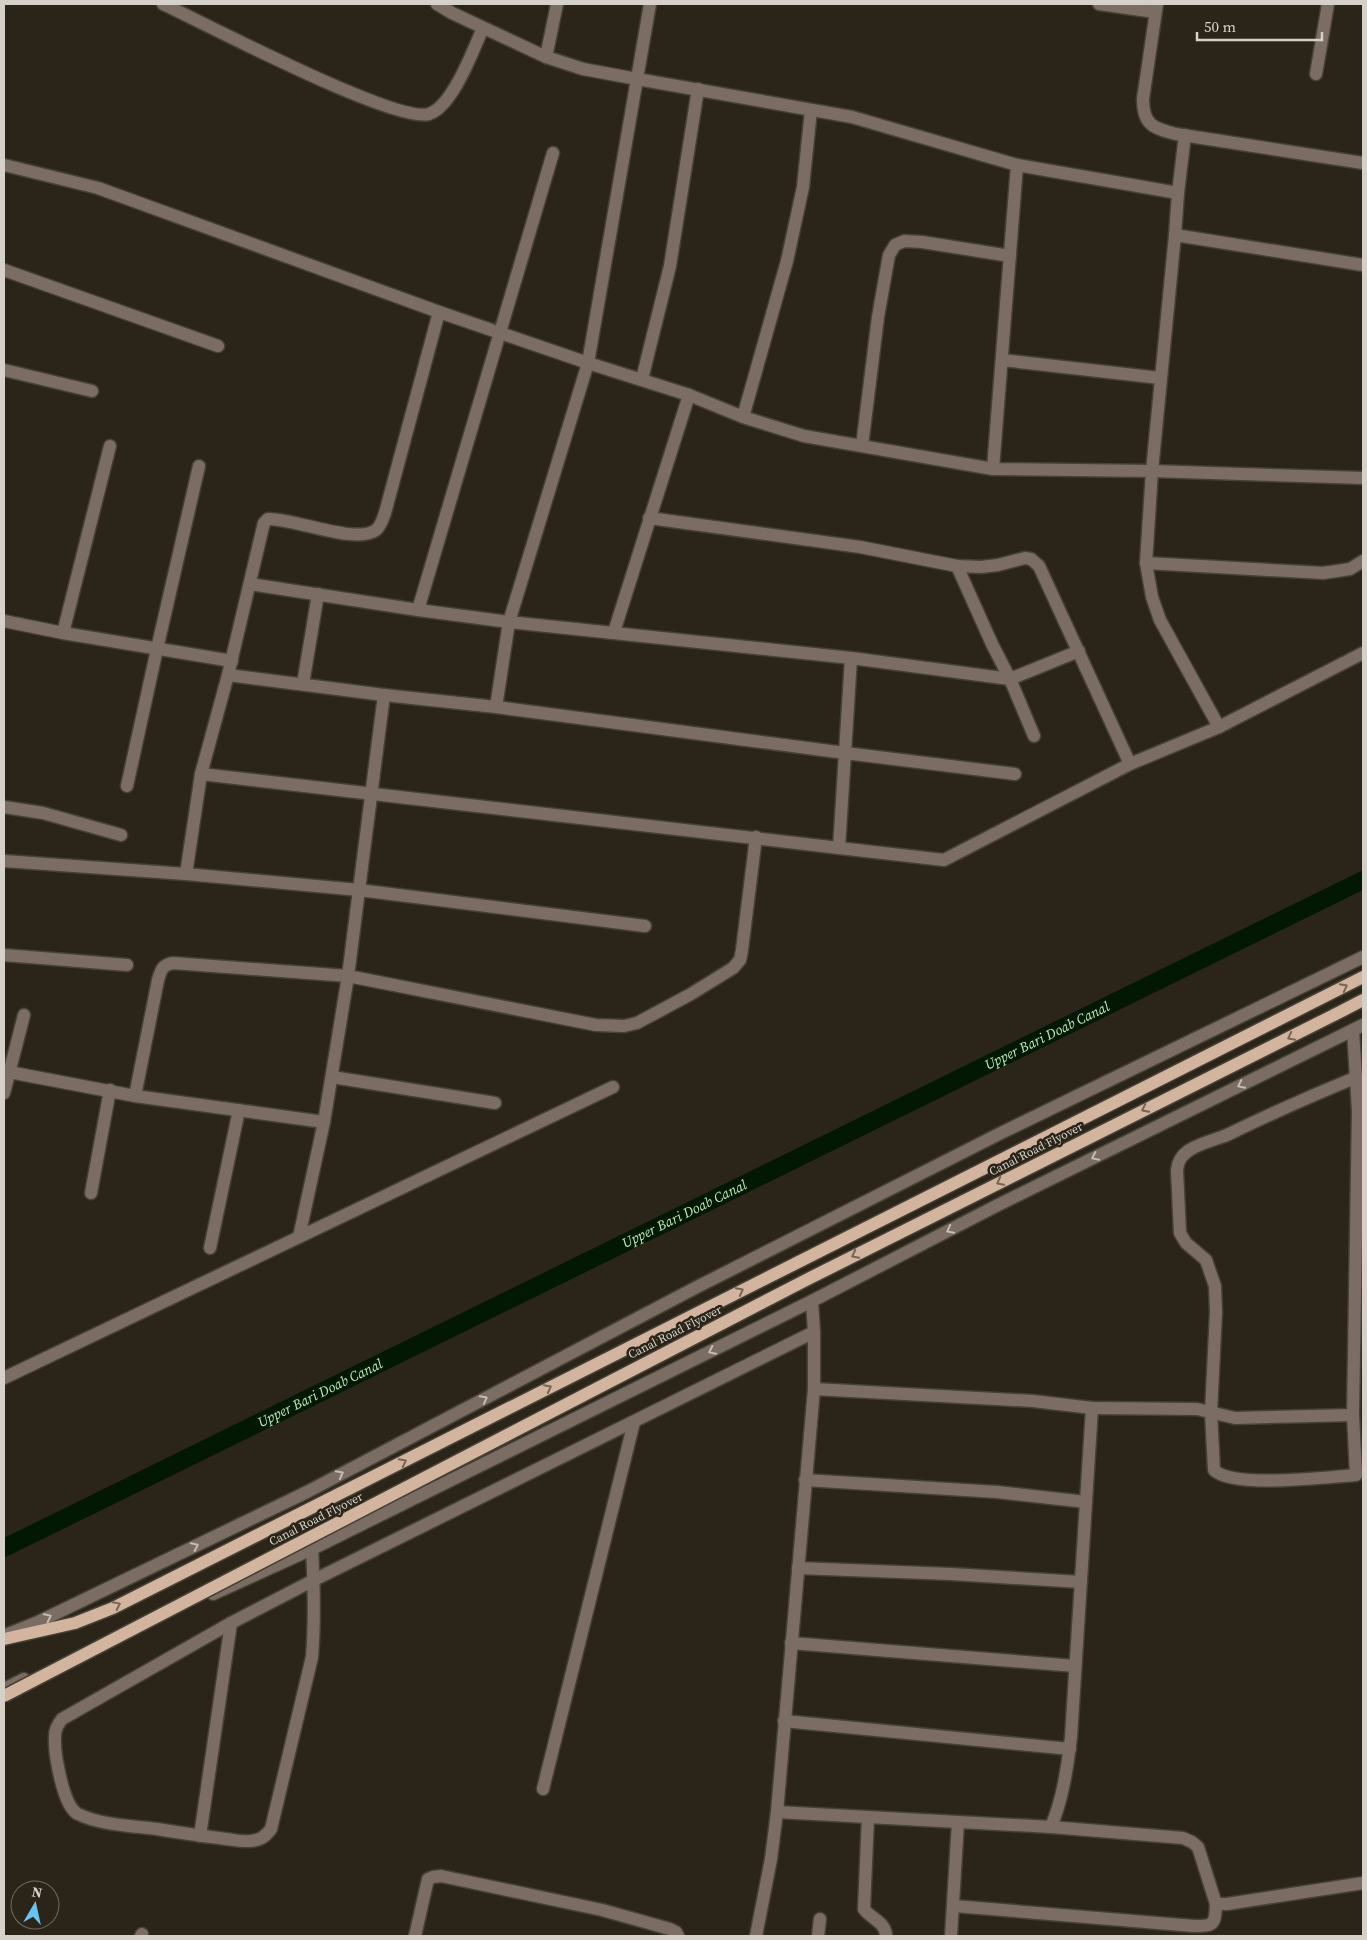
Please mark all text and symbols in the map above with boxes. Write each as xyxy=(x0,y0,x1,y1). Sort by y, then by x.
scale bar xyxy=(1197,10,1322,42)
text: 50 m xyxy=(1204,16,1236,37)
one-way arrow xyxy=(1338,983,1347,993)
water label: Upper Bari Doab Canal xyxy=(981,996,1113,1075)
one-way arrow xyxy=(1287,1031,1296,1041)
one-way arrow xyxy=(1237,1079,1246,1089)
one-way arrow xyxy=(1142,1103,1151,1113)
street label: Canal Road Flyover xyxy=(986,1118,1086,1180)
one-way arrow xyxy=(1092,1151,1101,1161)
water label: Upper Bari Doab Canal xyxy=(618,1174,750,1253)
one-way arrow xyxy=(996,1176,1005,1186)
one-way arrow xyxy=(946,1224,955,1234)
one-way arrow xyxy=(851,1249,860,1259)
one-way arrow xyxy=(735,1287,744,1298)
street label: Canal Road Flyover xyxy=(625,1301,725,1363)
one-way arrow xyxy=(708,1345,717,1355)
water label: Upper Bari Doab Canal xyxy=(254,1354,386,1432)
one-way arrow xyxy=(543,1384,552,1394)
one-way arrow xyxy=(479,1395,488,1405)
one-way arrow xyxy=(398,1457,407,1468)
one-way arrow xyxy=(335,1470,344,1480)
street label: Canal Road Flyover xyxy=(266,1488,366,1550)
one-way arrow xyxy=(190,1542,199,1552)
one-way arrow xyxy=(112,1601,121,1612)
one-way arrow xyxy=(43,1613,52,1623)
north arrow xyxy=(10,1880,60,1930)
text: N xyxy=(30,1881,44,1903)

